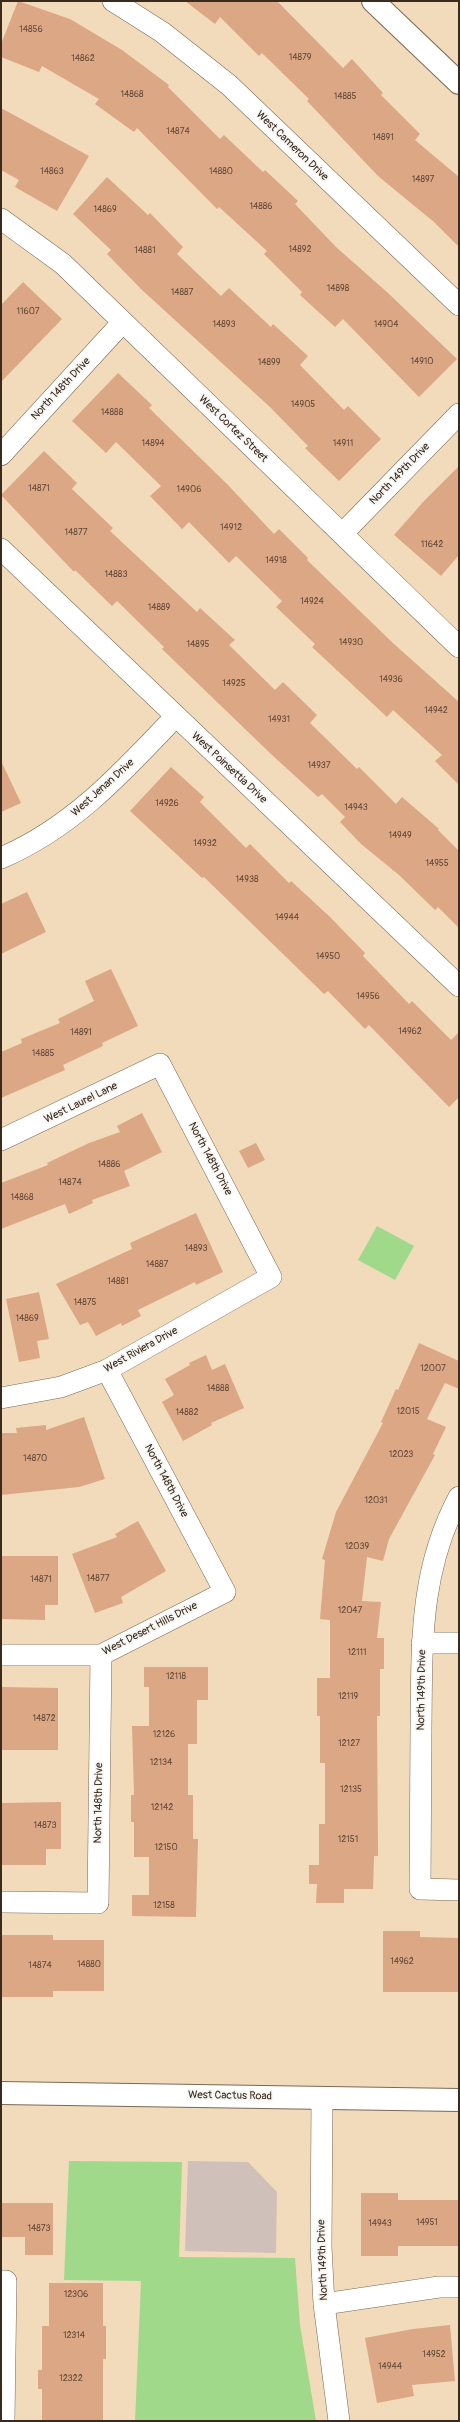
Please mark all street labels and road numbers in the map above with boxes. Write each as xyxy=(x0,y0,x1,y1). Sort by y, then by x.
street label: West Cameron Drive xyxy=(253,108,331,184)
street label: North 148th Drive xyxy=(29,355,93,423)
street label: West Cortez Street xyxy=(196,393,270,465)
street label: North 149th Drive xyxy=(367,440,433,508)
street label: West Poinsettia Drive xyxy=(188,730,270,806)
street label: West Jenan Drive xyxy=(69,756,137,820)
street label: West Laurel Lane xyxy=(42,1080,120,1126)
street label: North 148th Drive xyxy=(185,1120,235,1198)
street label: West Riviera Drive xyxy=(102,1324,180,1376)
street label: North 148th Drive xyxy=(141,1442,191,1520)
street label: West Desert Hills Drive xyxy=(100,1599,200,1659)
street label: North 149th Drive xyxy=(415,1649,429,1731)
street label: North 148th Drive xyxy=(92,1762,106,1844)
street label: West Cactus Road xyxy=(188,2089,272,2103)
street label: North 149th Drive xyxy=(315,2219,331,2301)

